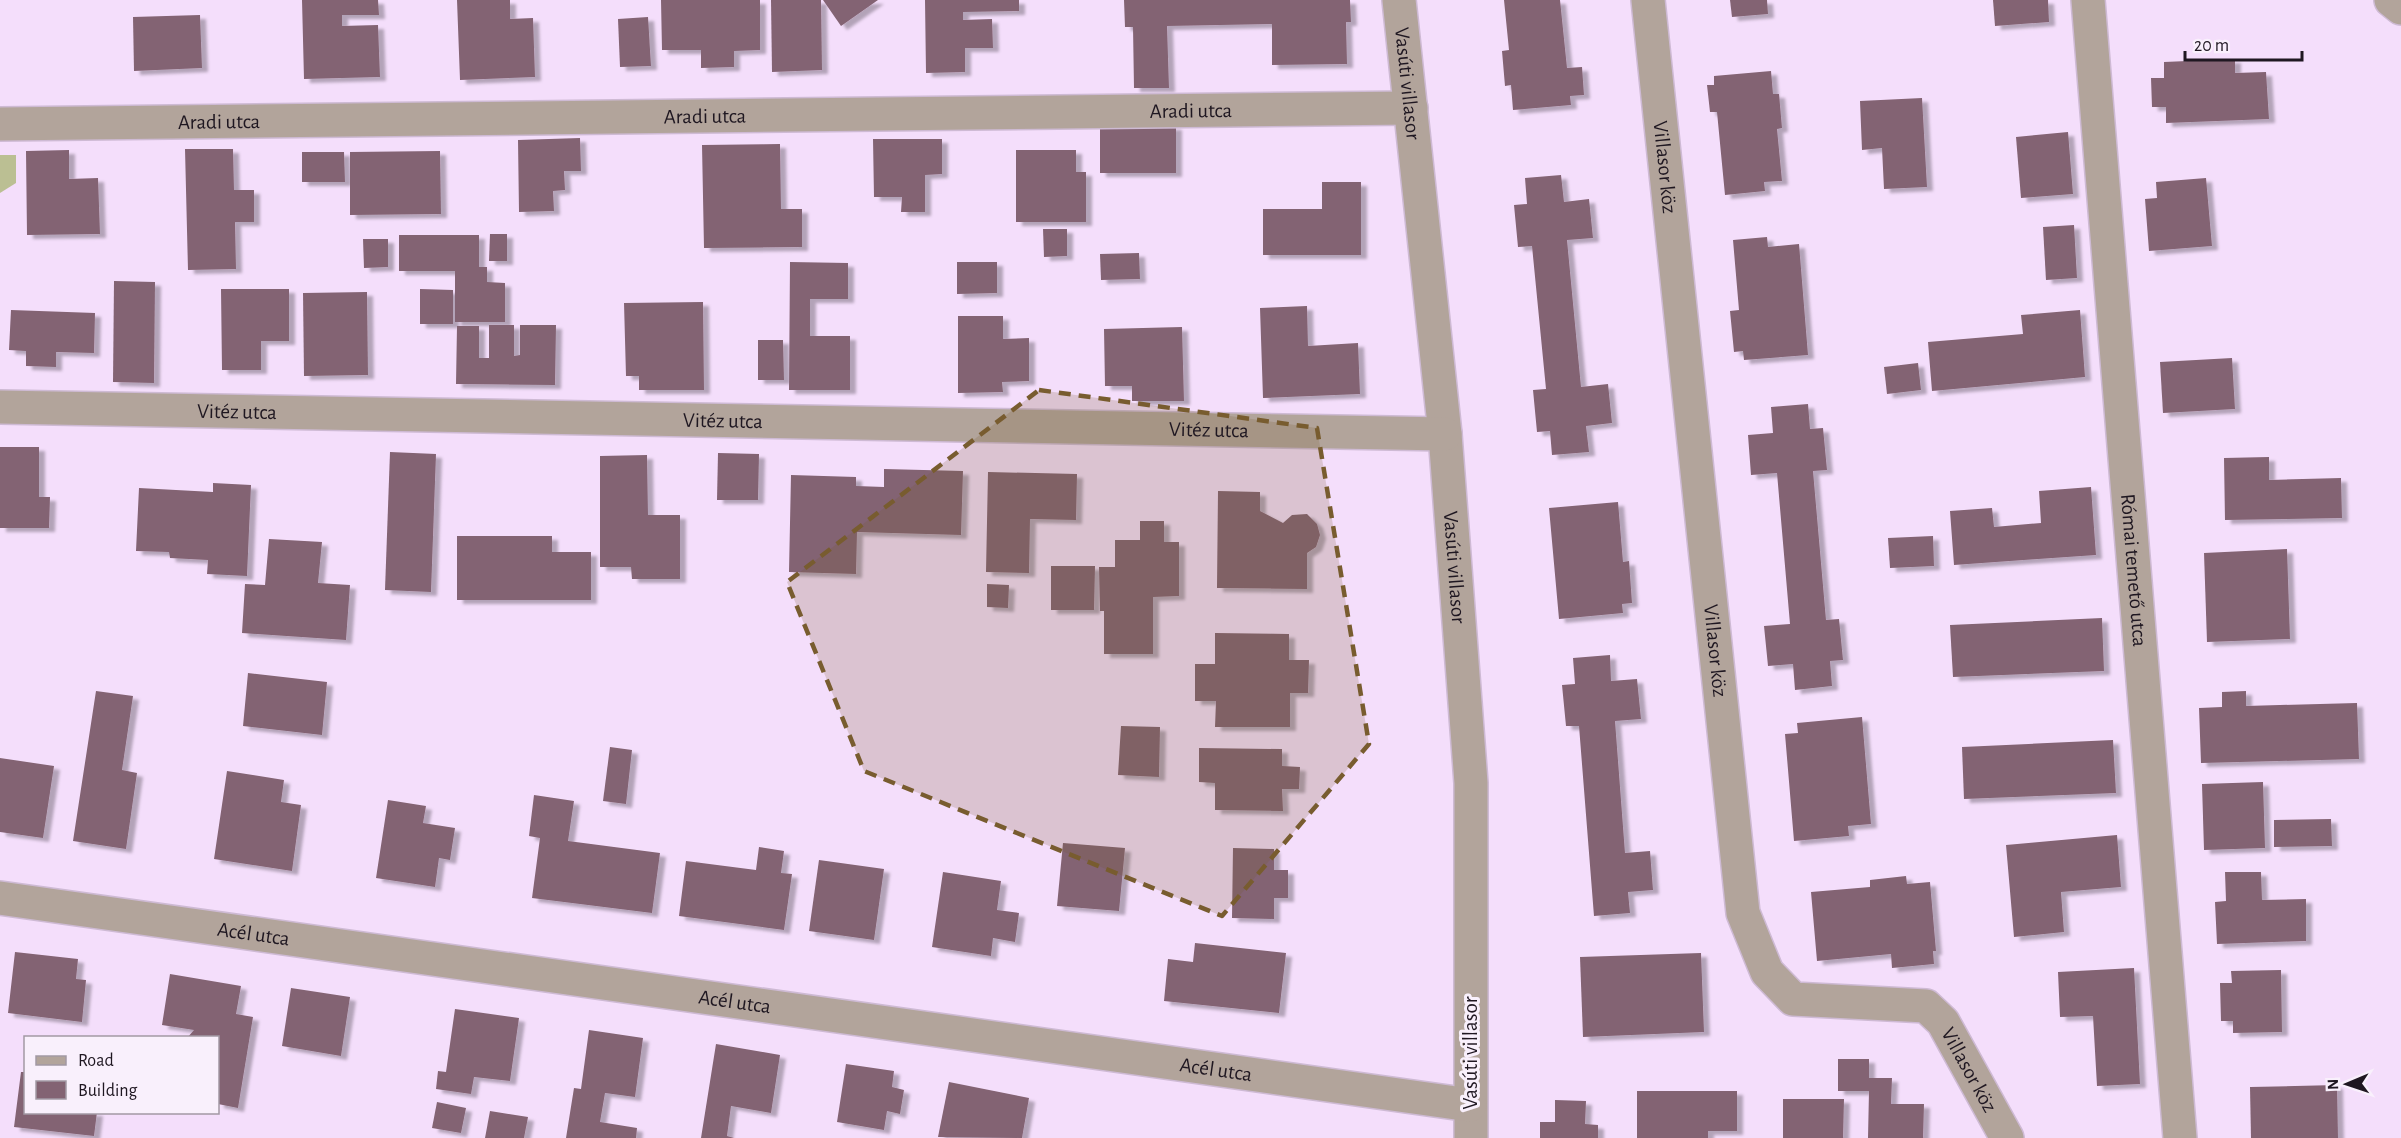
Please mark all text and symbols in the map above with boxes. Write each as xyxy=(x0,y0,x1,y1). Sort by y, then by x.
scale bar xyxy=(2185,24,2302,62)
street label: Vasúti villasor xyxy=(1391,26,1424,141)
text: 20 m xyxy=(2194,37,2229,55)
street label: Aradi utca xyxy=(1150,100,1233,121)
street label: Aradi utca xyxy=(664,105,747,127)
street label: Aradi utca xyxy=(178,111,261,132)
street label: Villasor köz xyxy=(1650,120,1681,214)
street label: Vitéz utca xyxy=(197,400,277,423)
street label: Vitéz utca xyxy=(683,409,763,432)
street label: Vitéz utca xyxy=(1169,418,1249,441)
street label: Római temető utca xyxy=(2117,493,2151,648)
street label: Vasúti villasor xyxy=(1440,510,1470,624)
street label: Villasor köz xyxy=(1700,603,1731,698)
street label: Acél utca xyxy=(216,918,291,949)
street label: Acél utca xyxy=(697,986,773,1017)
street label: Vasúti villasor xyxy=(1460,996,1481,1109)
street label: Villasor köz xyxy=(1938,1024,2001,1115)
legend xyxy=(24,1036,219,1114)
text: Road xyxy=(78,1052,114,1070)
street label: Acél utca xyxy=(1178,1054,1254,1085)
north arrow xyxy=(2317,1054,2377,1114)
text: N xyxy=(2325,1079,2341,1090)
text: Building xyxy=(78,1082,138,1100)

